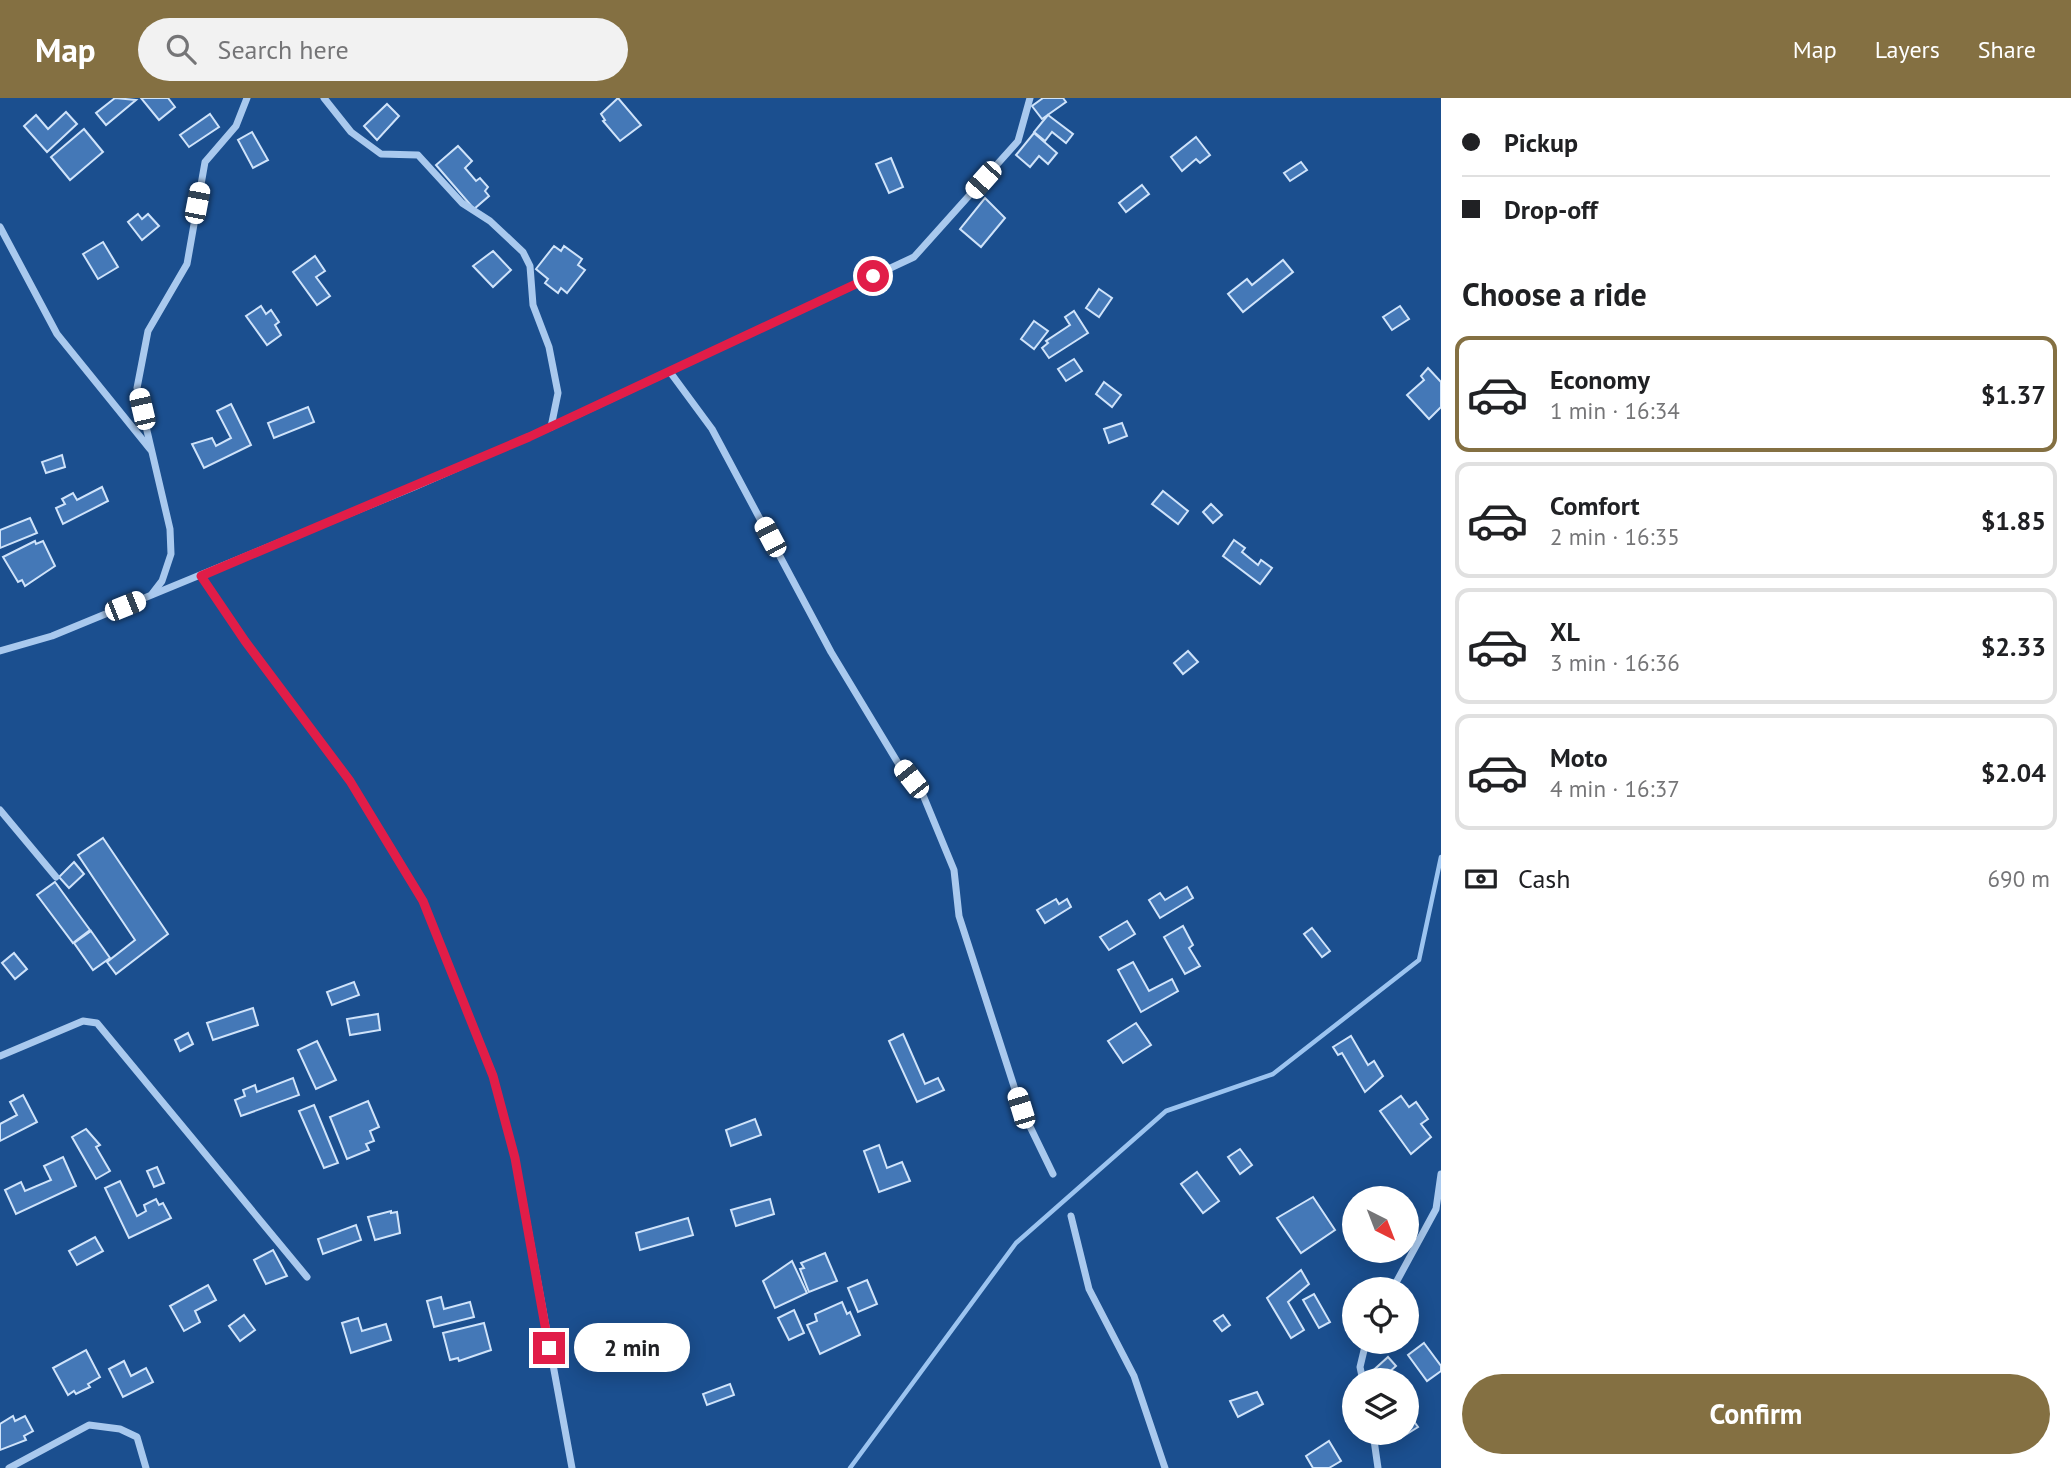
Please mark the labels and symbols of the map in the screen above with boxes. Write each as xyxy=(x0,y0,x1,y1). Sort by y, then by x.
car xyxy=(962,157,1005,203)
car xyxy=(183,180,212,226)
route start xyxy=(857,260,889,292)
car xyxy=(128,386,157,432)
car xyxy=(751,514,790,560)
car xyxy=(102,588,149,624)
car xyxy=(890,756,933,802)
car xyxy=(1005,1085,1038,1131)
north arrow xyxy=(1342,1186,1419,1264)
callout: 2 min xyxy=(574,1324,689,1372)
route end xyxy=(533,1332,565,1364)

